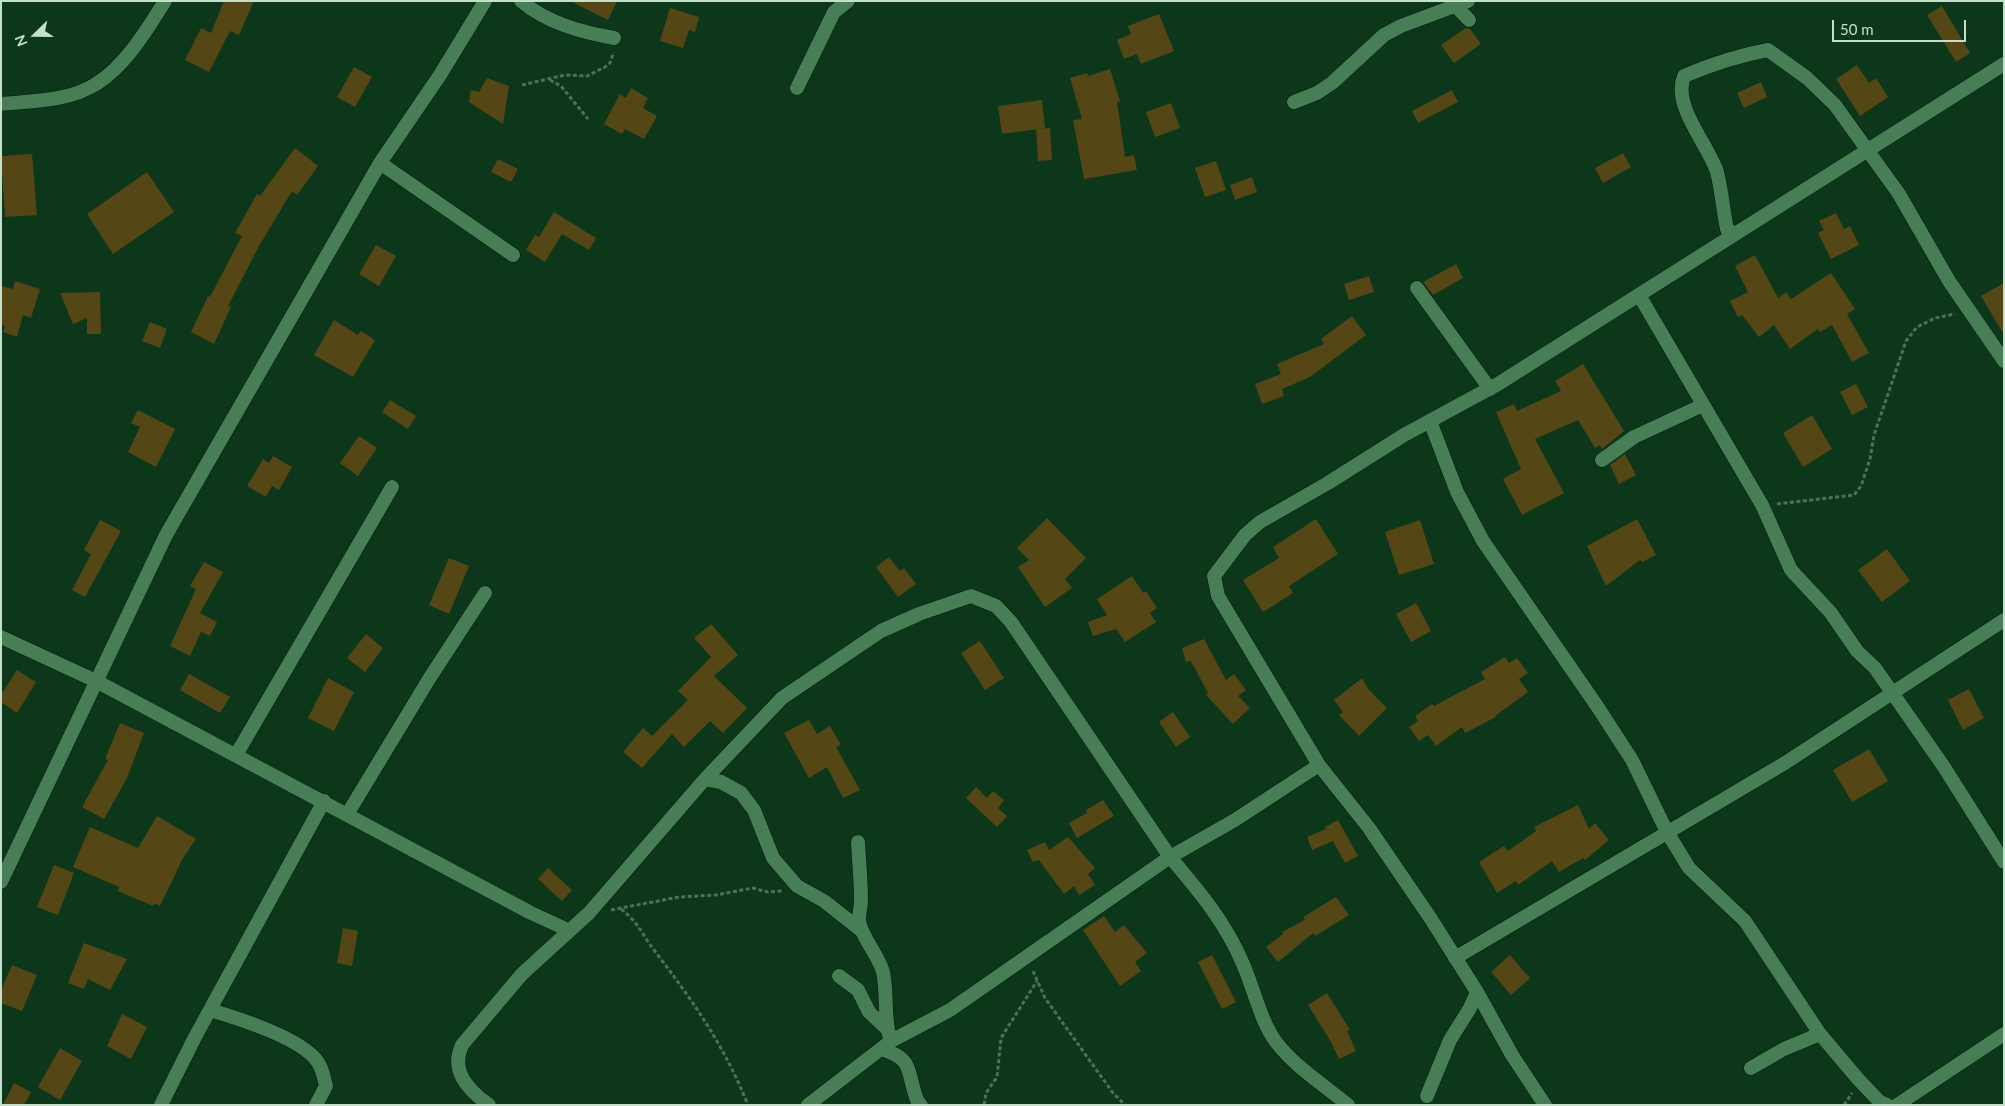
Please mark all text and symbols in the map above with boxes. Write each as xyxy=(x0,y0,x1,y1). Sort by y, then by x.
north arrow xyxy=(10,10,60,60)
scale bar xyxy=(1835,10,1969,42)
text: 50 m xyxy=(1840,20,1874,38)
text: N xyxy=(11,33,31,49)

